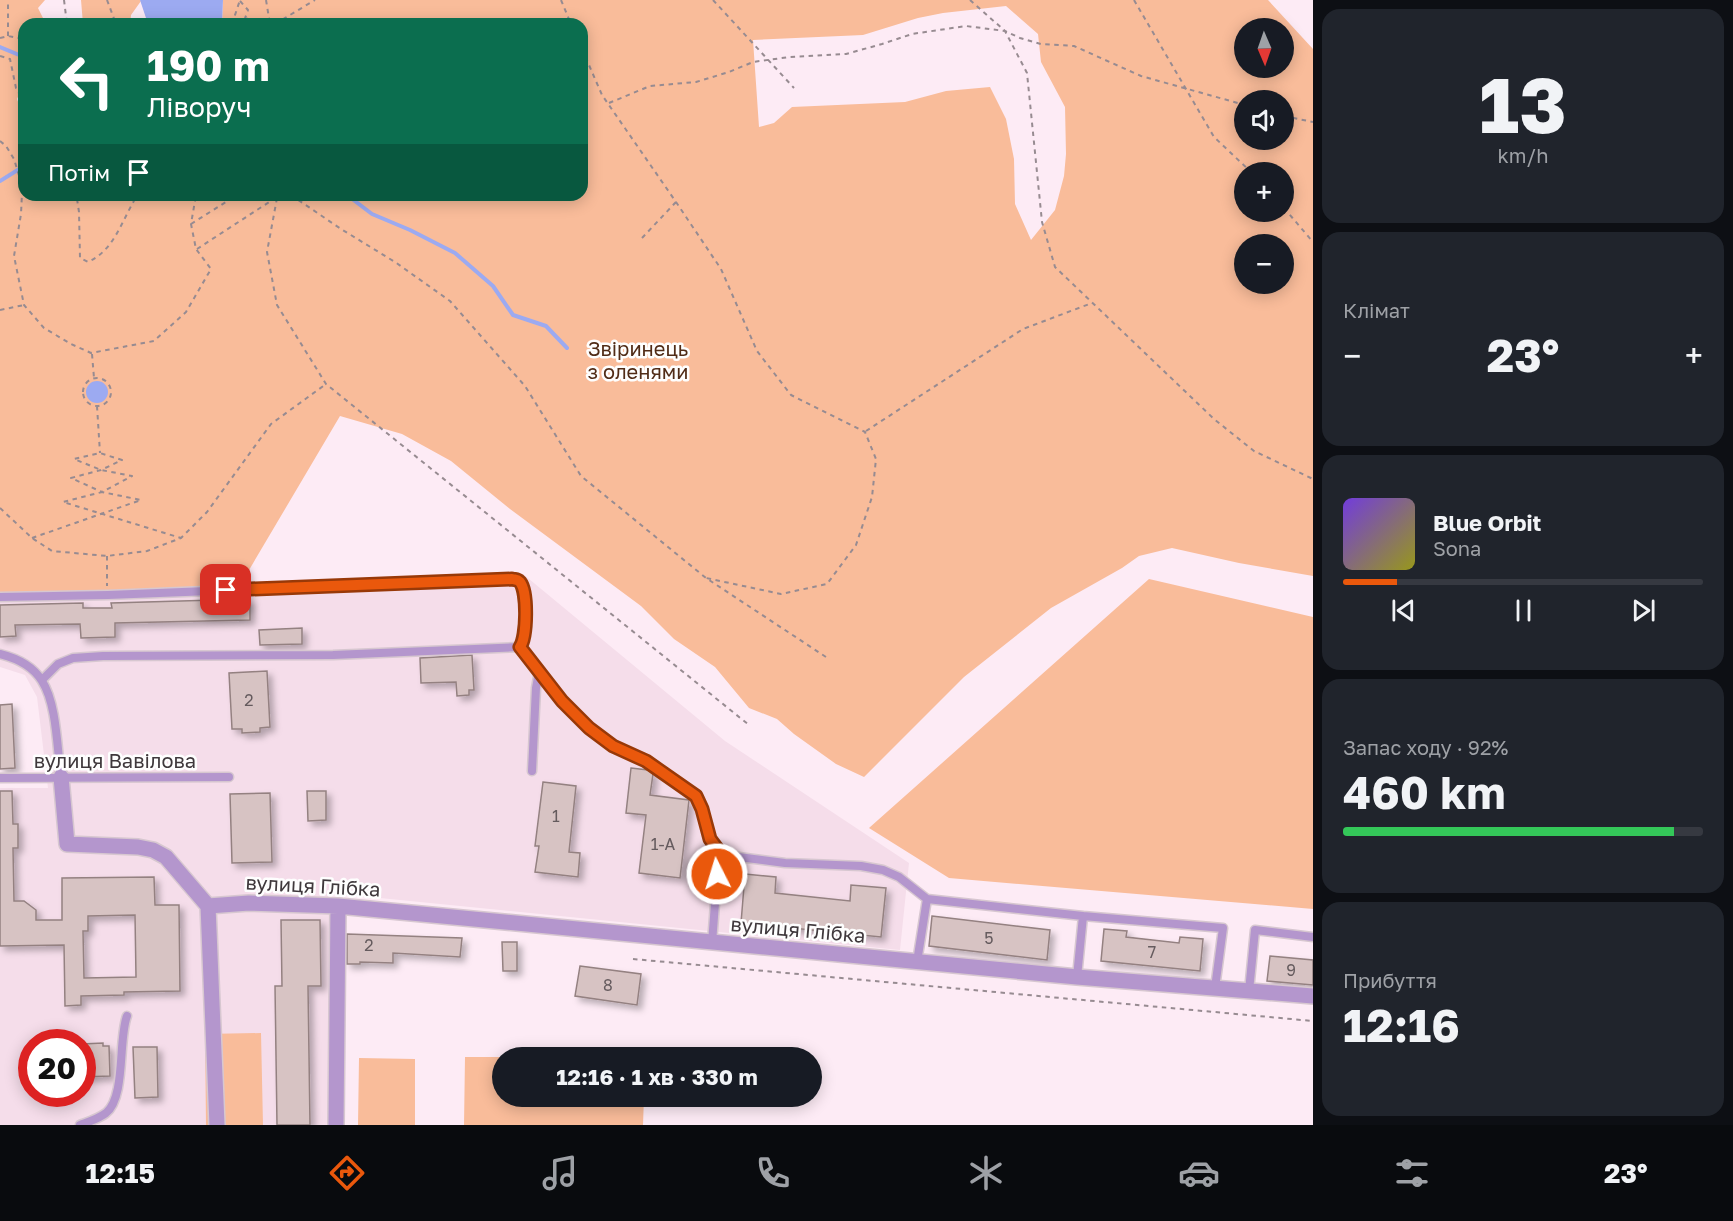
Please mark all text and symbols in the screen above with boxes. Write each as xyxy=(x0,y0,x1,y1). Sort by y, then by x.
north arrow xyxy=(1234,18,1294,78)
map controls xyxy=(1234,18,1294,294)
text: 190 m xyxy=(147,40,270,90)
icon: left xyxy=(48,42,126,120)
text: 13 xyxy=(1479,57,1567,150)
button: sound xyxy=(1234,90,1294,150)
text: Ліворуч xyxy=(147,91,251,123)
text: km/h xyxy=(1498,143,1548,167)
icon: arrive xyxy=(122,156,155,189)
text: Потім xyxy=(48,159,110,186)
button: + xyxy=(1234,162,1294,222)
button: − xyxy=(1234,234,1294,294)
text: Клімат xyxy=(1343,298,1410,322)
text: 23° xyxy=(1487,328,1559,382)
park label: Звіринець з оленями xyxy=(588,336,688,383)
text: − xyxy=(1343,336,1361,375)
text: + xyxy=(1685,336,1703,375)
text: Blue Orbit xyxy=(1433,509,1541,536)
text: Sona xyxy=(1433,536,1481,560)
pin xyxy=(200,564,251,615)
icon: arrive xyxy=(209,573,242,606)
icon: previous xyxy=(1387,594,1420,627)
icon: pause xyxy=(1507,594,1540,627)
icon: next xyxy=(1627,594,1660,627)
house number: 2 xyxy=(244,690,254,710)
text: Запас ходу · 92% xyxy=(1343,735,1508,759)
street label: вулиця Вавілова xyxy=(34,748,196,772)
text: 460 km xyxy=(1343,765,1506,819)
house number: 1 xyxy=(552,806,560,826)
house number: 1-А xyxy=(651,834,676,854)
position arrow xyxy=(685,842,749,906)
street label: вулиця Глібка xyxy=(245,869,381,901)
street label: вулиця Глібка xyxy=(730,911,866,947)
house number: 5 xyxy=(984,928,994,948)
house number: 2 xyxy=(364,935,374,955)
house number: 7 xyxy=(1148,942,1156,962)
house number: 9 xyxy=(1286,960,1296,980)
text: Прибуття xyxy=(1343,968,1437,992)
house number: 8 xyxy=(603,975,613,995)
text: 12:16 xyxy=(1343,998,1460,1052)
speed limit sign: 20 xyxy=(18,1029,96,1107)
text: 12:16 · 1 хв · 330 m xyxy=(556,1063,758,1090)
icon: directions xyxy=(326,1152,368,1194)
icon: music xyxy=(539,1152,581,1194)
icon: phone xyxy=(752,1152,794,1194)
icon: climate xyxy=(965,1152,1007,1194)
icon: car xyxy=(1178,1152,1220,1194)
icon: filters xyxy=(1391,1152,1433,1194)
text: 12:15 xyxy=(86,1157,155,1189)
text: 23° xyxy=(1604,1157,1647,1189)

